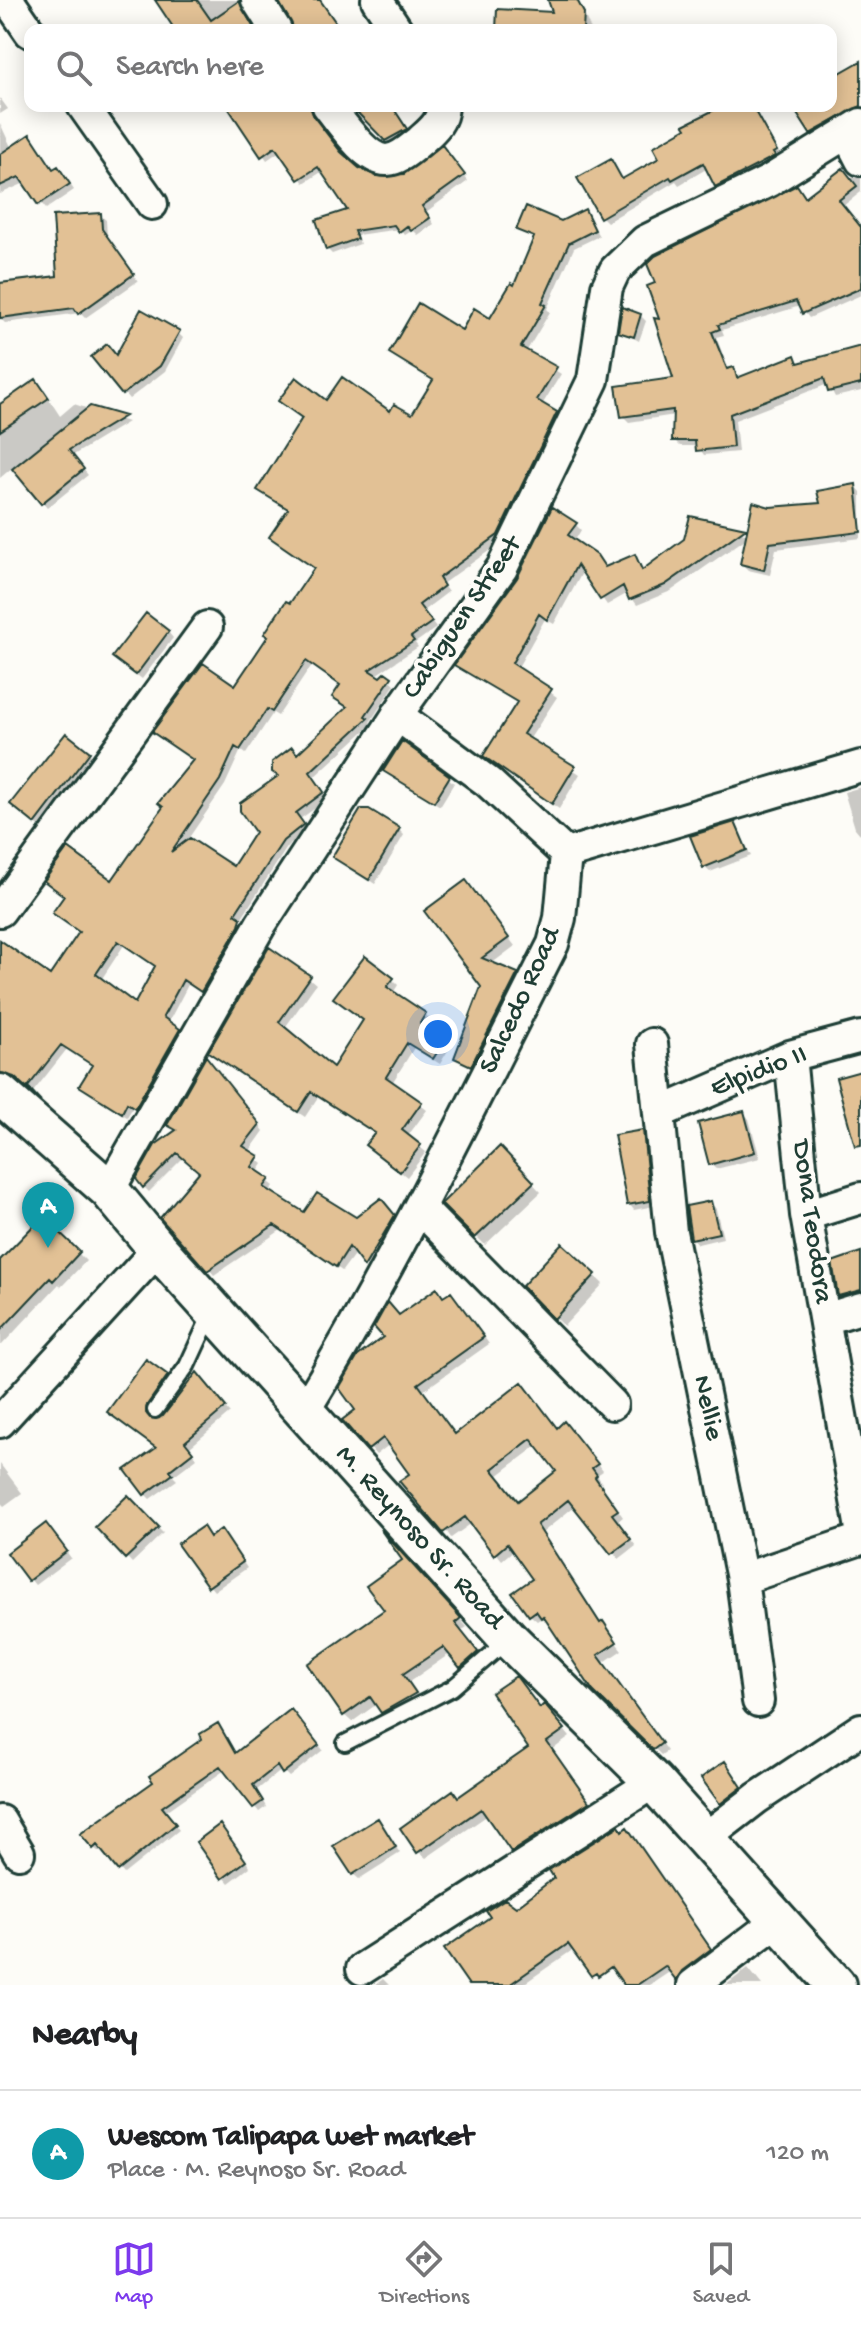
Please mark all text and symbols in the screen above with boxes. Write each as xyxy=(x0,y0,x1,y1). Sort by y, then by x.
search box xyxy=(24,24,837,112)
icon: search xyxy=(52,46,96,90)
text: Search here xyxy=(116,51,264,86)
street label: Cabiguen Street xyxy=(396,528,531,706)
street label: Salcedo Road xyxy=(473,920,570,1079)
your location xyxy=(418,1014,458,1054)
street label: Elpidio II xyxy=(706,1039,812,1105)
street label: Dona Teodora xyxy=(783,1136,839,1307)
pin: A xyxy=(22,1182,74,1248)
street label: Nellie xyxy=(684,1372,730,1444)
street label: M. Reynoso Sr. Road xyxy=(328,1439,512,1639)
text: Nearby xyxy=(32,2017,137,2057)
text: Wescom Talipapa wet market xyxy=(108,2121,473,2156)
text: A xyxy=(50,2139,66,2170)
text: 120 m xyxy=(766,2139,829,2170)
text: Place · M. Reynoso Sr. Road xyxy=(108,2156,405,2187)
tab: Map xyxy=(112,2237,156,2311)
tab: Directions xyxy=(380,2237,469,2311)
tab: Saved xyxy=(693,2237,749,2311)

